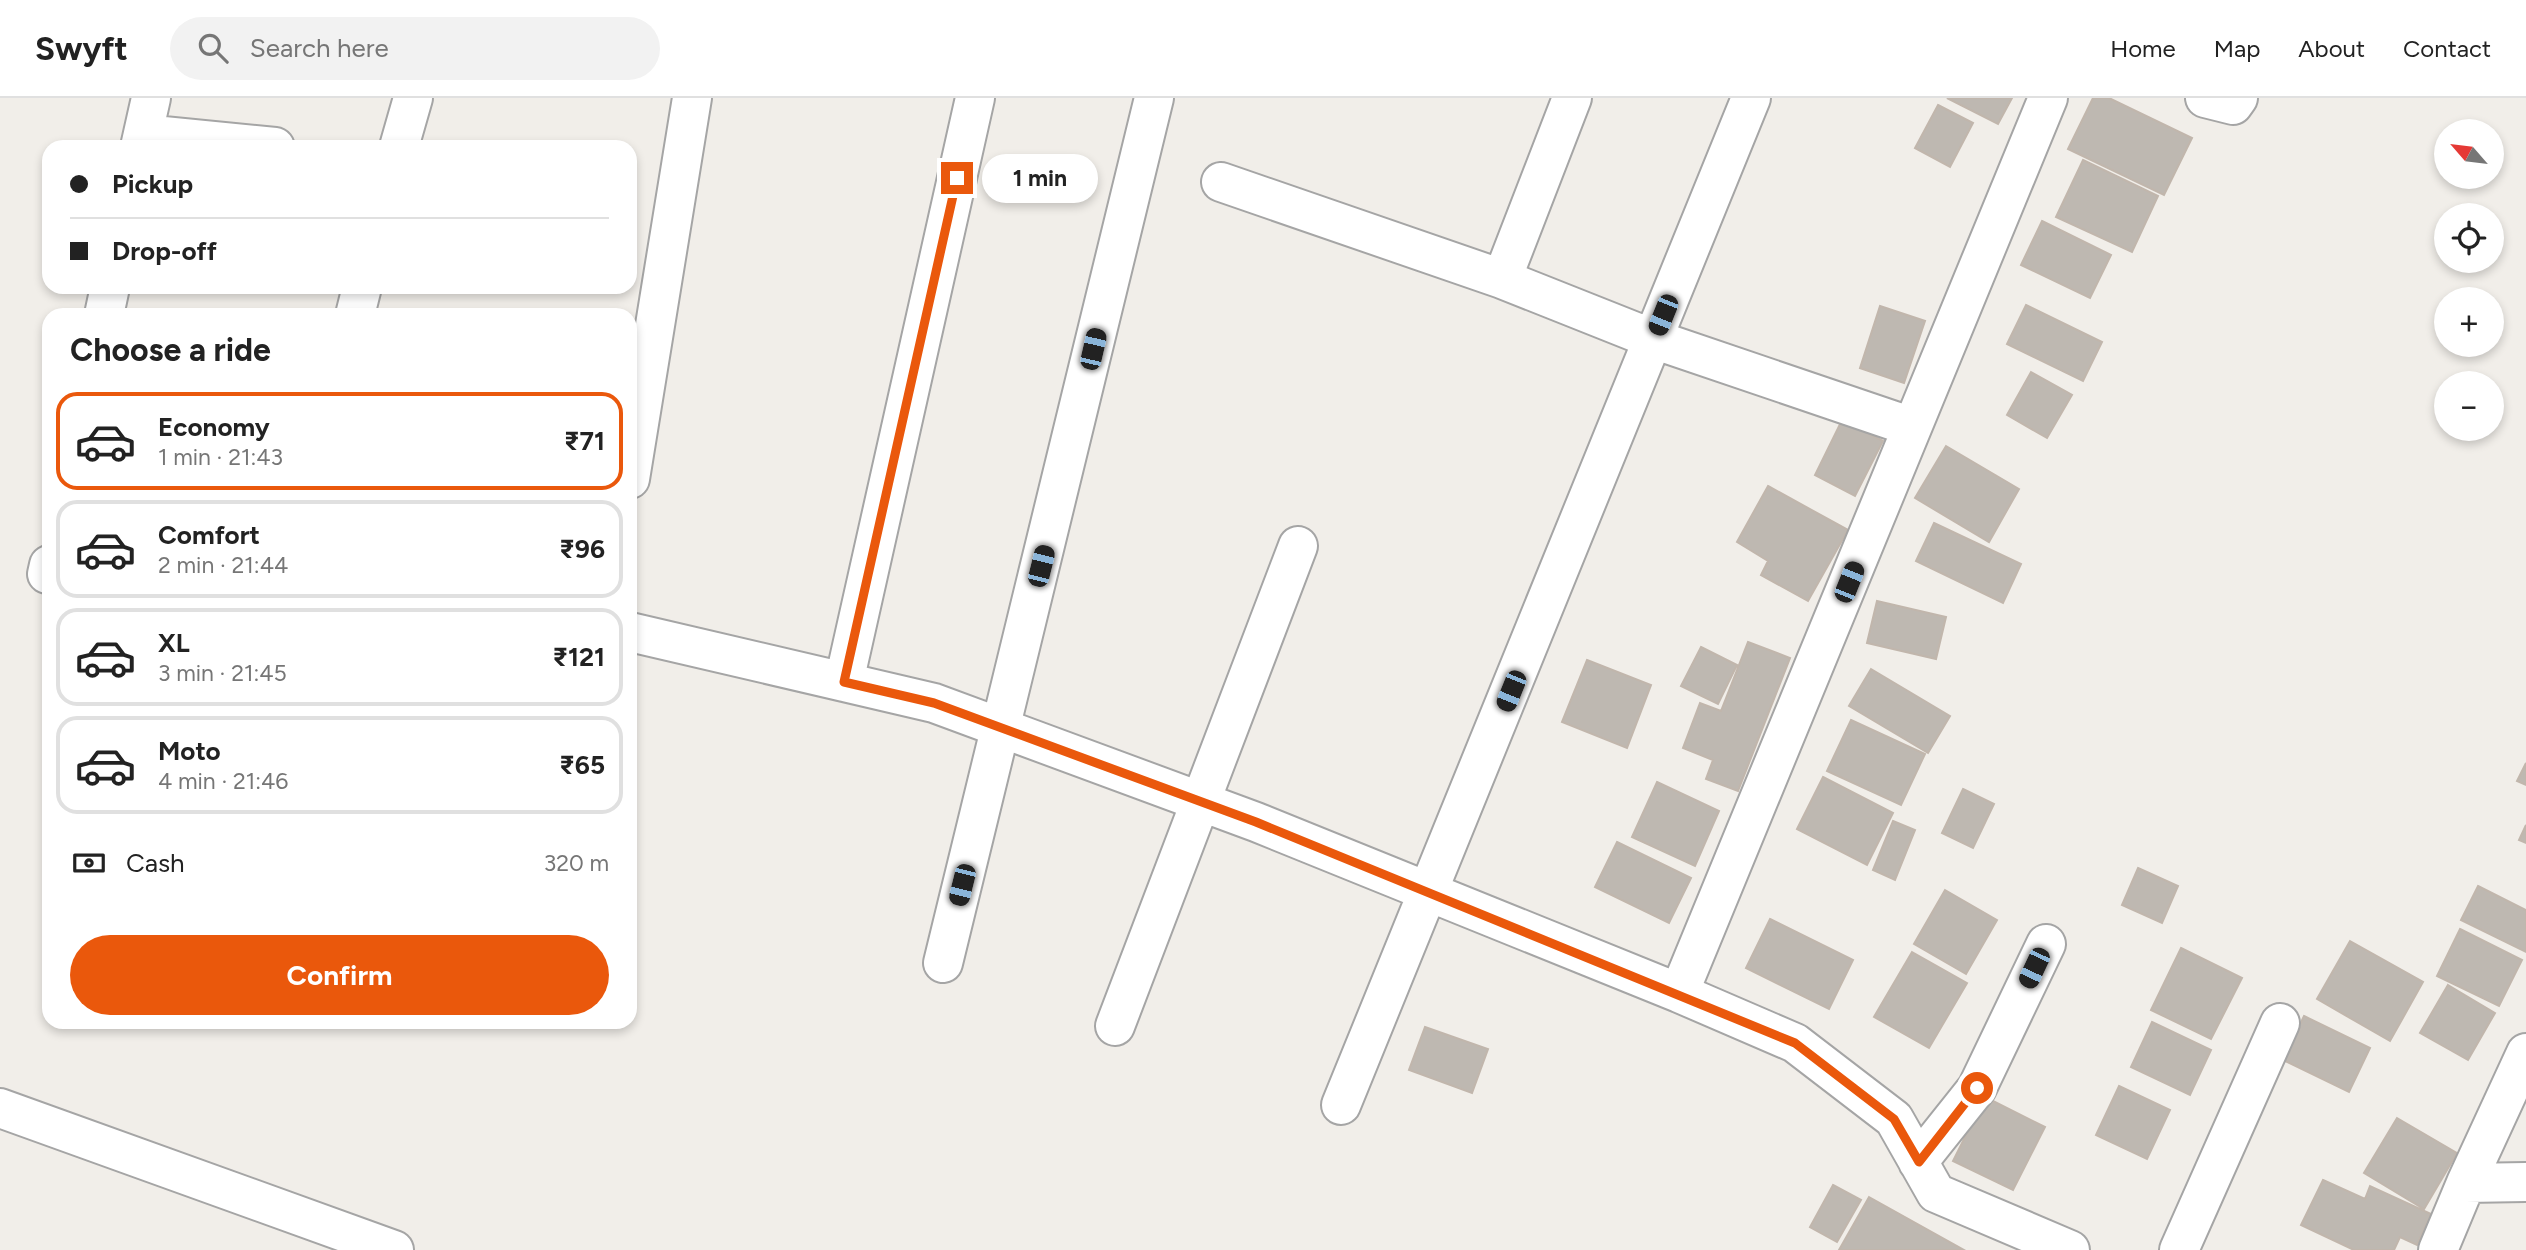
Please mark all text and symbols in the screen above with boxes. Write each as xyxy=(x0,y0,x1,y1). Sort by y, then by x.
search box xyxy=(170,17,660,80)
text: Swyft xyxy=(35,29,128,68)
icon: search xyxy=(194,29,232,67)
text: Search here xyxy=(250,32,389,64)
text: Home xyxy=(2110,34,2176,63)
text: Map xyxy=(2214,34,2260,63)
text: About xyxy=(2298,34,2365,63)
text: Contact xyxy=(2403,34,2491,63)
north arrow xyxy=(2434,119,2504,189)
map controls xyxy=(2434,119,2504,441)
callout: 1 min xyxy=(982,154,1097,202)
route end xyxy=(941,162,973,194)
text: 1 min xyxy=(1013,164,1067,192)
text: Pickup xyxy=(112,168,193,200)
button: locate xyxy=(2434,203,2504,273)
text: Drop-off xyxy=(112,235,217,267)
button: + xyxy=(2434,287,2504,357)
car xyxy=(1646,292,1681,338)
car xyxy=(1079,326,1108,372)
text: Choose a ride xyxy=(70,331,271,369)
button: − xyxy=(2434,371,2504,441)
icon: car xyxy=(74,410,137,473)
text: Economy xyxy=(158,411,270,443)
text: ₹71 xyxy=(564,425,605,457)
text: 1 min · 21:43 xyxy=(158,443,283,471)
icon: car xyxy=(74,518,137,581)
text: Comfort xyxy=(158,519,260,551)
text: ₹96 xyxy=(559,533,605,565)
car xyxy=(1026,543,1057,589)
text: 2 min · 21:44 xyxy=(158,551,288,579)
car xyxy=(1832,559,1867,605)
icon: car xyxy=(74,626,137,689)
text: XL xyxy=(158,627,190,659)
text: ₹121 xyxy=(552,641,605,673)
text: 3 min · 21:45 xyxy=(158,659,287,687)
car xyxy=(1494,668,1529,714)
icon: car xyxy=(74,734,137,797)
text: Moto xyxy=(158,735,221,767)
text: ₹65 xyxy=(559,749,605,781)
text: 4 min · 21:46 xyxy=(158,767,288,795)
icon: cash xyxy=(70,844,108,882)
text: Cash xyxy=(126,847,185,879)
text: 320 m xyxy=(544,849,609,877)
car xyxy=(947,862,978,908)
button: Confirm xyxy=(70,935,609,1015)
car xyxy=(2016,945,2053,991)
route start xyxy=(1961,1072,1993,1104)

